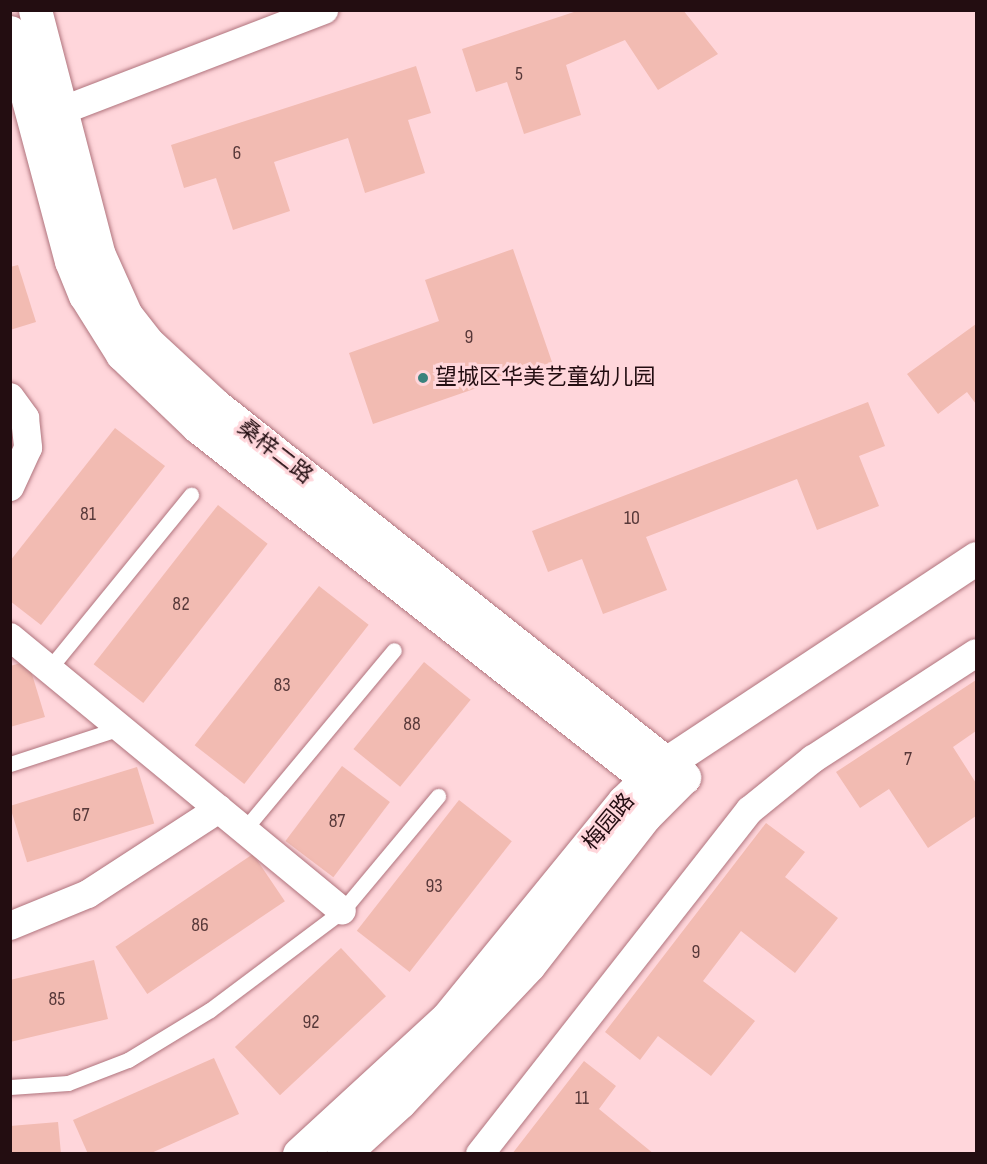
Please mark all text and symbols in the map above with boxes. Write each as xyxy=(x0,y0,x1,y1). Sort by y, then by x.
house number: 5 xyxy=(515,62,523,86)
house number: 6 xyxy=(233,141,241,165)
house number: 9 xyxy=(465,325,473,349)
place label: 望城区华美艺童幼儿园 xyxy=(435,365,655,391)
marker: 望城区华美艺童幼儿园 xyxy=(416,371,430,385)
street label: 桑梓二路 xyxy=(232,415,318,489)
house number: 81 xyxy=(80,502,96,526)
house number: 10 xyxy=(624,506,640,530)
house number: 82 xyxy=(172,592,190,616)
house number: 83 xyxy=(273,673,291,697)
house number: 88 xyxy=(403,712,421,736)
house number: 7 xyxy=(904,747,912,771)
street label: 梅园路 xyxy=(578,788,640,856)
house number: 67 xyxy=(73,803,89,827)
house number: 87 xyxy=(329,809,345,833)
house number: 93 xyxy=(425,874,443,898)
house number: 86 xyxy=(191,913,209,937)
house number: 9 xyxy=(692,940,700,964)
house number: 85 xyxy=(49,987,65,1011)
house number: 92 xyxy=(302,1010,320,1034)
house number: 11 xyxy=(575,1086,589,1110)

